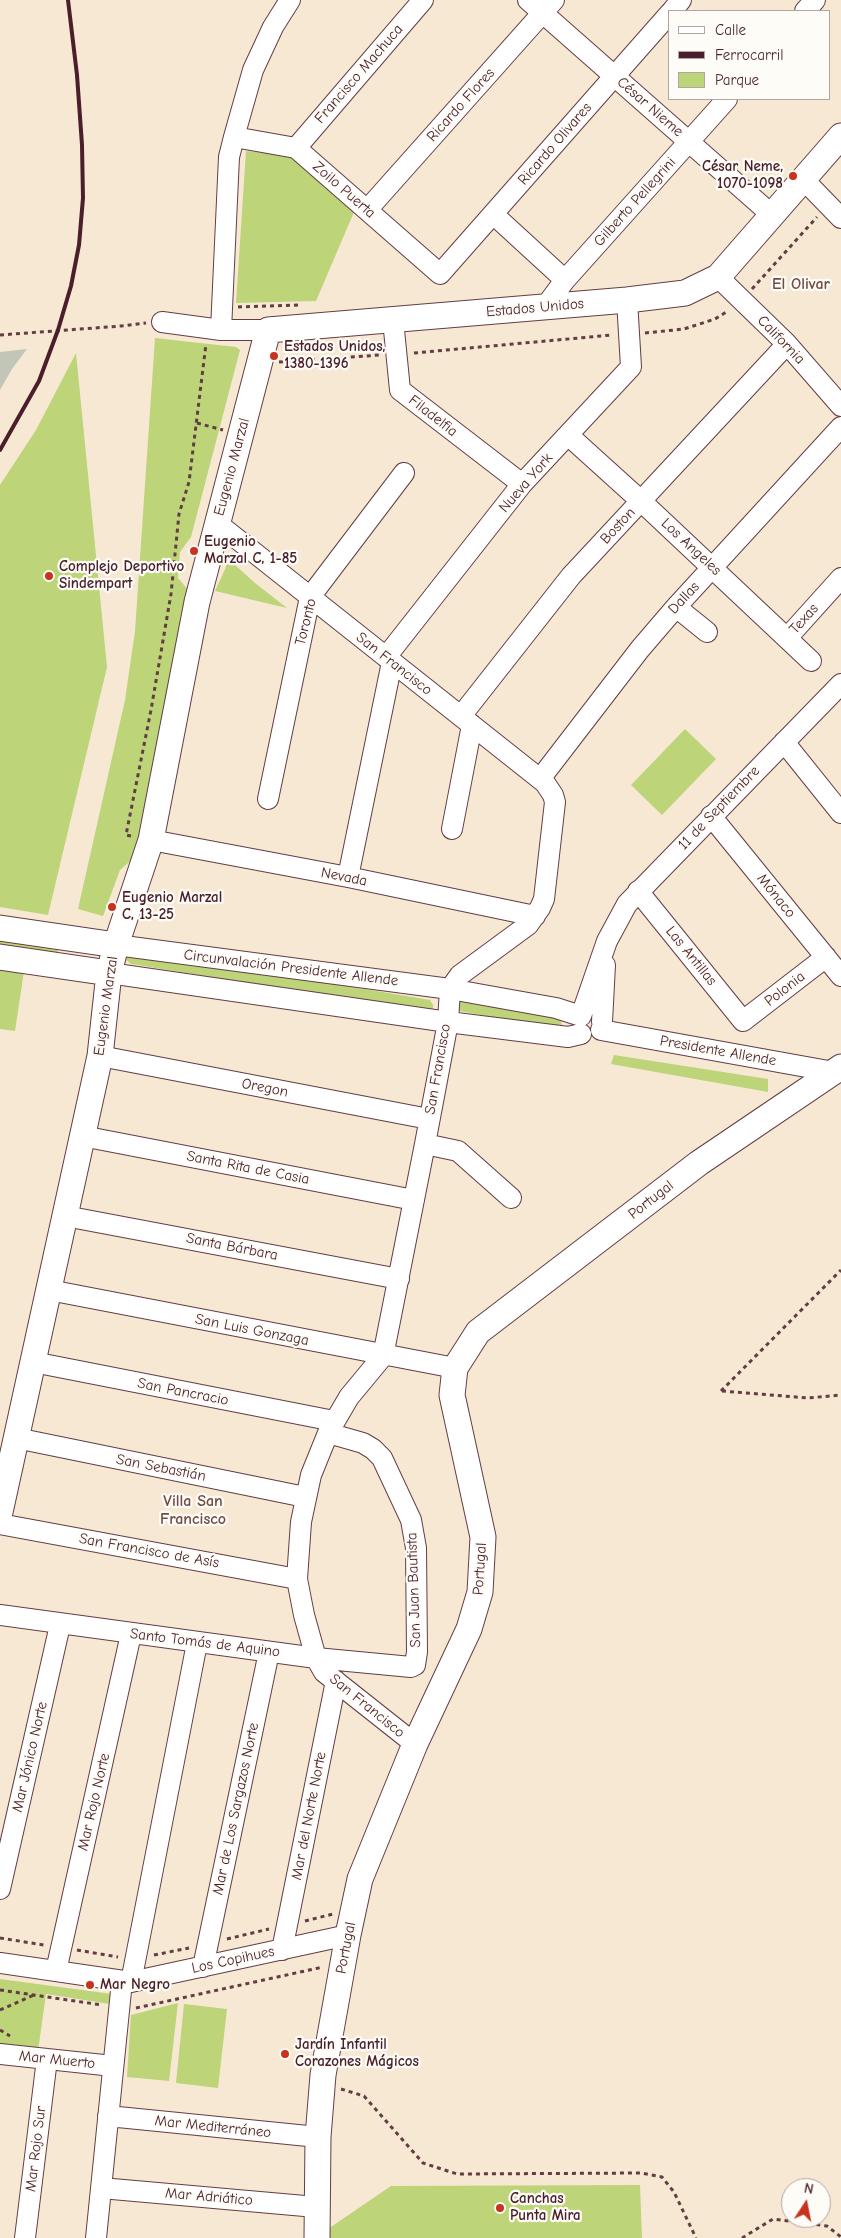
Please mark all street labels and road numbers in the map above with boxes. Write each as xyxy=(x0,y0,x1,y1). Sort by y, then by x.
street label: Francisco Machuca xyxy=(311,21,407,127)
street label: Ricardo Flores xyxy=(423,64,499,146)
street label: César Nieme xyxy=(613,73,687,141)
street label: Ricardo Olivares xyxy=(514,99,596,189)
street label: Gilberto Pellegrini xyxy=(590,154,680,250)
street label: Zoilo Puerta xyxy=(309,158,379,222)
street label: Estados Unidos xyxy=(485,295,585,321)
street label: California xyxy=(753,312,809,368)
street label: Filadelfia xyxy=(405,391,461,441)
street label: Eugenio Marzal xyxy=(210,416,254,518)
street label: Nueva York xyxy=(495,450,557,516)
street label: Boston xyxy=(597,504,639,548)
street label: Los Angeles xyxy=(657,515,725,579)
street label: Dallas xyxy=(665,578,703,618)
street label: Toronto xyxy=(291,596,321,648)
street label: Texas xyxy=(786,600,822,638)
street label: San Francisco xyxy=(352,629,436,699)
street label: 11 de Septiembre xyxy=(674,762,764,854)
street label: Nevada xyxy=(319,864,369,890)
street label: Mónaco xyxy=(753,870,799,922)
street label: Las Antillas xyxy=(662,923,720,989)
street label: Circunvalación Presidente Allende xyxy=(183,946,399,990)
street label: Eugenio Marzal xyxy=(90,955,122,1057)
street label: Polonia xyxy=(761,968,809,1010)
street label: San Francisco xyxy=(421,1022,455,1116)
street label: Presidente Allende xyxy=(658,1032,778,1070)
street label: Oregon xyxy=(240,1075,290,1101)
street label: Santa Rita de Casia xyxy=(185,1147,311,1189)
street label: Portugal xyxy=(625,1177,677,1223)
street label: Santa Bárbara xyxy=(185,1229,279,1265)
street label: San Luis Gonzaga xyxy=(194,1310,310,1350)
street label: San Pancracio xyxy=(136,1374,230,1410)
street label: San Sebastián xyxy=(115,1450,207,1486)
street label: San Francisco de Asís xyxy=(78,1530,220,1572)
street label: San Juan Bautista xyxy=(403,1532,425,1648)
street label: Portugal xyxy=(469,1542,491,1596)
street label: Santo Tomás de Aquino xyxy=(129,1625,281,1661)
street label: San Francisco xyxy=(326,1670,408,1742)
street label: Mar Jónico Norte xyxy=(9,1700,51,1814)
street label: Mar de Los Sargazos Norte xyxy=(209,1721,263,1897)
street label: Mar del Norte Norte xyxy=(288,1750,330,1882)
street label: Mar Rojo Norte xyxy=(74,1751,114,1853)
street label: Portugal xyxy=(332,1920,360,1976)
street label: Los Copihues xyxy=(190,1942,276,1978)
street label: Mar Muerto xyxy=(18,2047,96,2073)
street label: Mar Rojo Sur xyxy=(22,2105,50,2193)
street label: Mar Mediterráneo xyxy=(154,2112,272,2142)
street label: Mar Adriático xyxy=(164,2184,254,2210)

